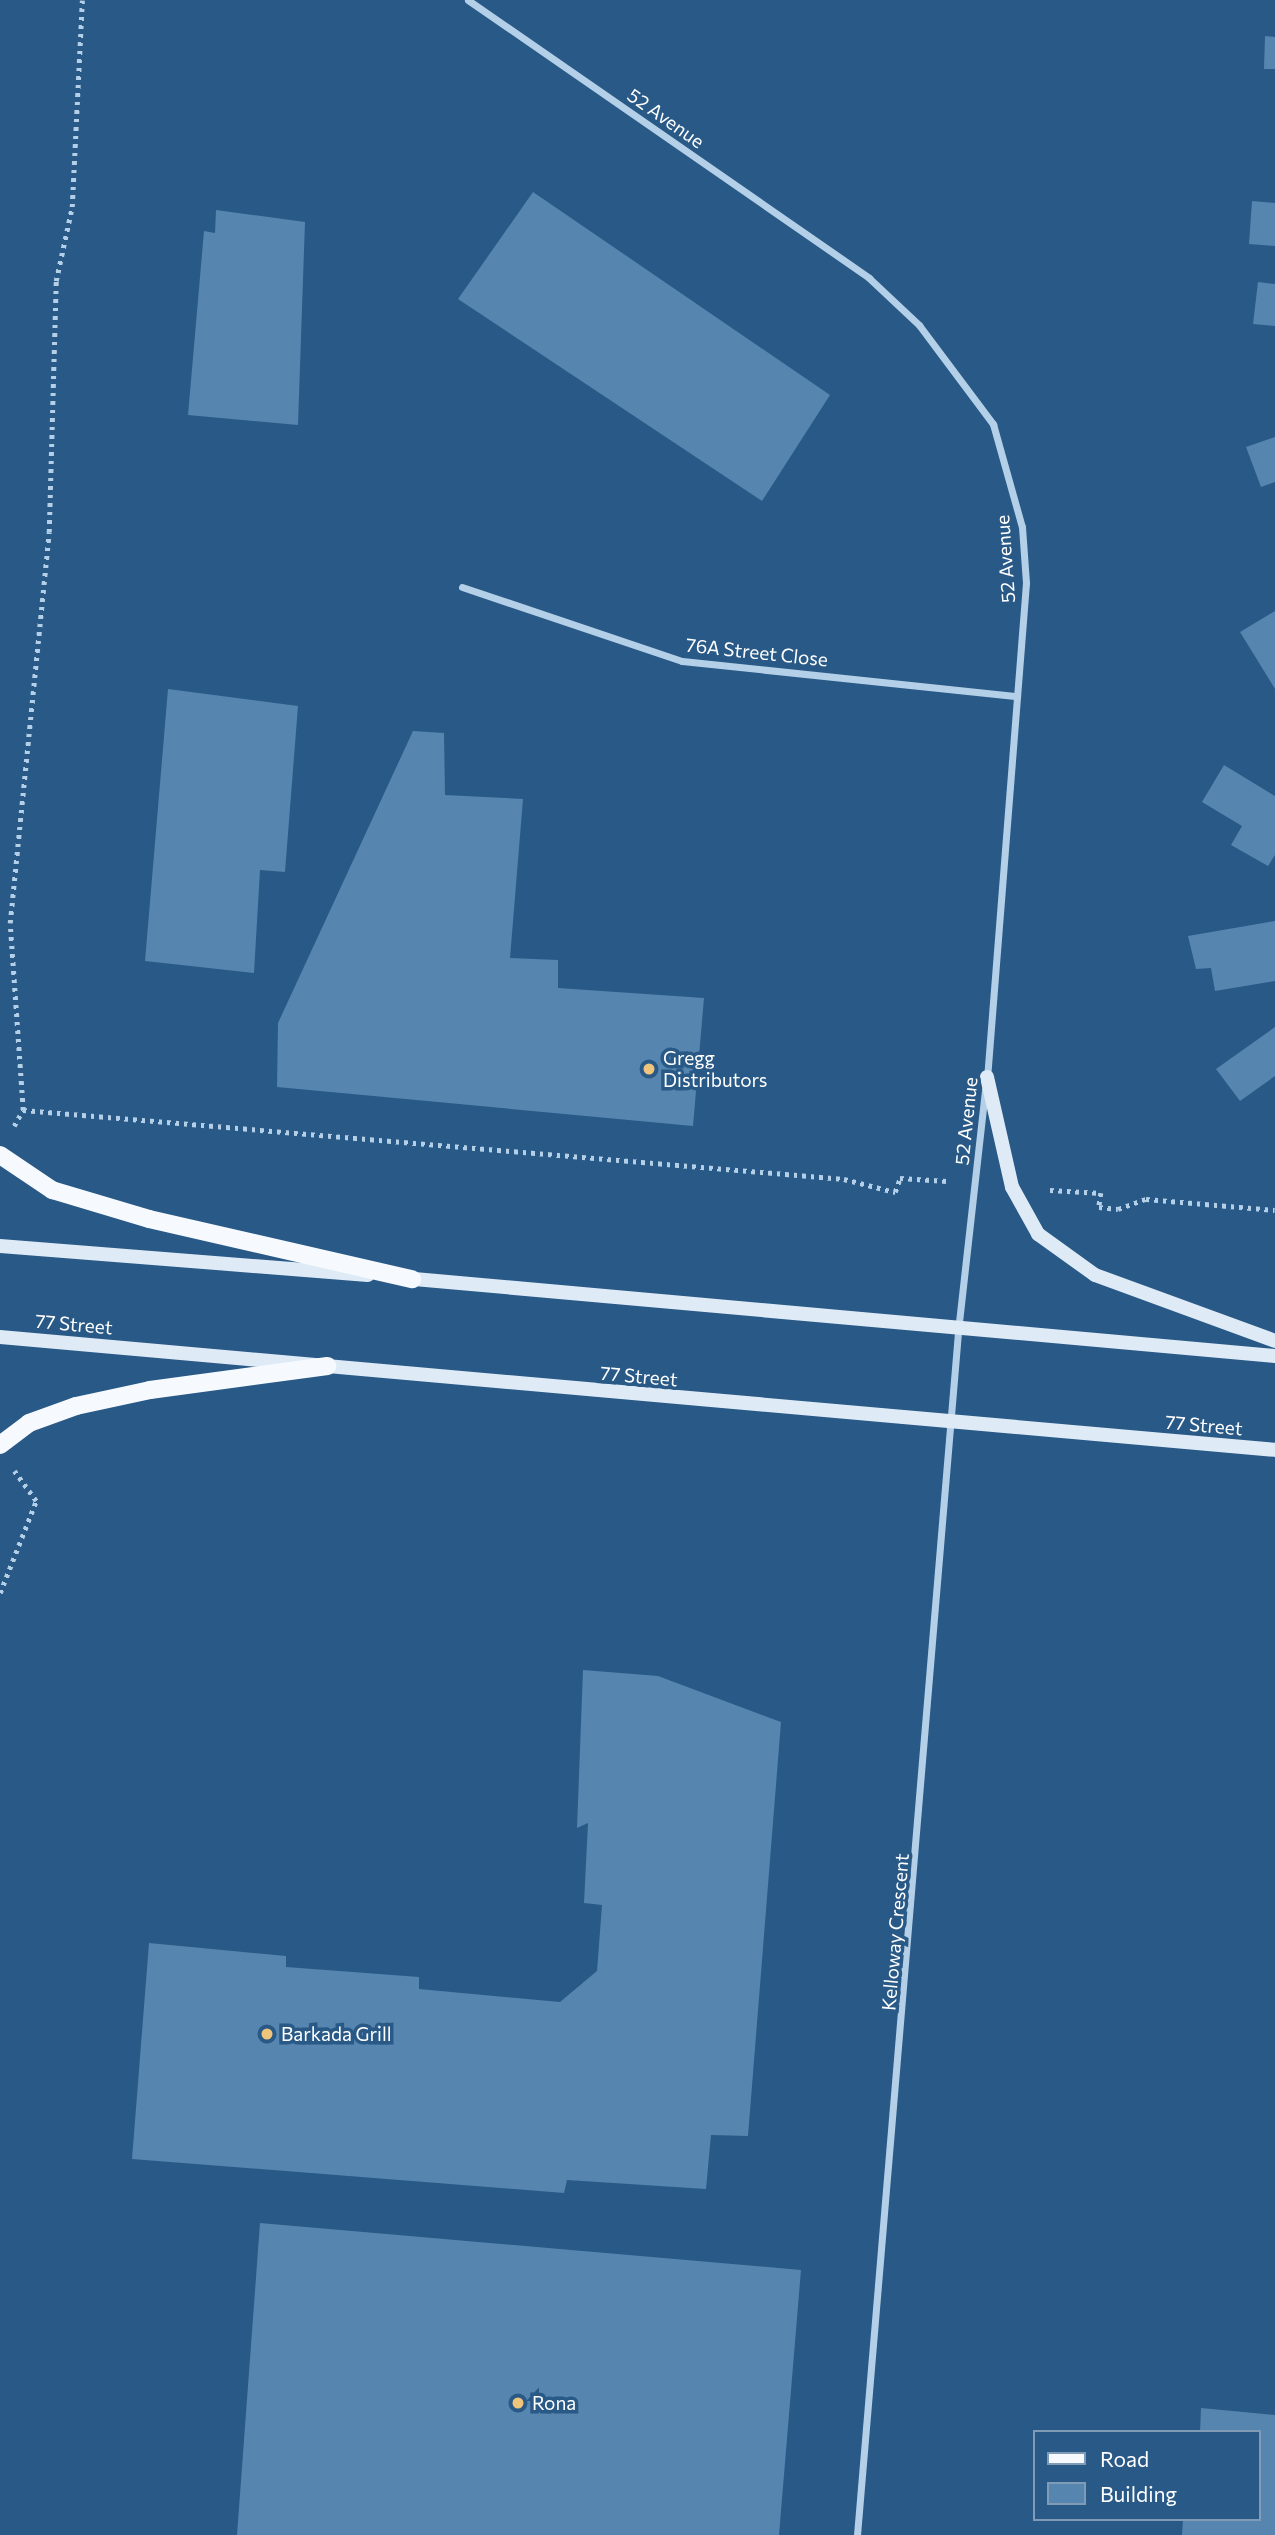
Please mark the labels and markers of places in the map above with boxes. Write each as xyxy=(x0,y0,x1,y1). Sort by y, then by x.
place label: Gregg Distributors xyxy=(663,1047,767,1091)
marker: Gregg Distributors xyxy=(641,1061,657,1077)
place label: Barkada Grill xyxy=(281,2023,392,2045)
marker: Barkada Grill xyxy=(259,2026,275,2042)
place label: Rona xyxy=(532,2392,576,2414)
marker: Rona xyxy=(510,2395,526,2411)

